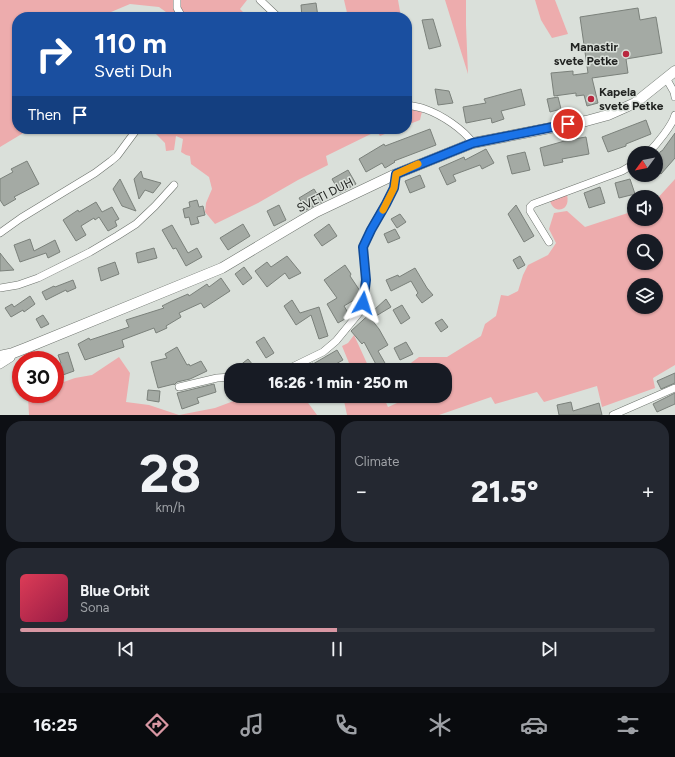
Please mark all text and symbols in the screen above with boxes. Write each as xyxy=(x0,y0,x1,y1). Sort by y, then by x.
text: 110 m xyxy=(94,26,167,60)
icon: right xyxy=(28,28,80,80)
place label: Manastir svete Petke xyxy=(554,40,618,68)
marker: Manastir svete Petke xyxy=(621,49,631,59)
text: Sveti Duh xyxy=(94,60,172,82)
place label: Kapela svete Petke xyxy=(599,85,664,113)
marker: Kapela svete Petke xyxy=(586,94,596,104)
icon: arrive xyxy=(69,104,91,126)
text: Then xyxy=(28,106,61,124)
pin xyxy=(551,107,585,141)
icon: arrive xyxy=(557,113,579,135)
north arrow xyxy=(627,146,663,182)
map controls xyxy=(627,146,663,314)
street label: SVETI DUH xyxy=(294,175,356,215)
button: sound xyxy=(627,190,663,226)
button: search xyxy=(627,234,663,270)
button: layers xyxy=(627,278,663,314)
position arrow xyxy=(342,282,384,324)
speed limit sign: 30 xyxy=(12,351,64,403)
text: 16:26 · 1 min · 250 m xyxy=(268,374,408,392)
text: 28 xyxy=(139,443,201,505)
text: Climate xyxy=(355,454,399,469)
text: 21.5° xyxy=(471,473,538,510)
text: − xyxy=(355,478,368,505)
text: + xyxy=(641,478,655,505)
text: km/h xyxy=(155,500,185,515)
text: Blue Orbit xyxy=(80,582,150,600)
text: Sona xyxy=(80,600,109,615)
icon: previous xyxy=(115,638,137,660)
icon: pause xyxy=(326,638,348,660)
icon: next xyxy=(538,638,560,660)
icon: directions xyxy=(143,711,171,739)
icon: music xyxy=(238,711,266,739)
icon: phone xyxy=(332,711,360,739)
icon: climate xyxy=(426,711,454,739)
icon: car xyxy=(520,711,548,739)
icon: filters xyxy=(614,711,642,739)
text: 16:25 xyxy=(33,714,77,736)

